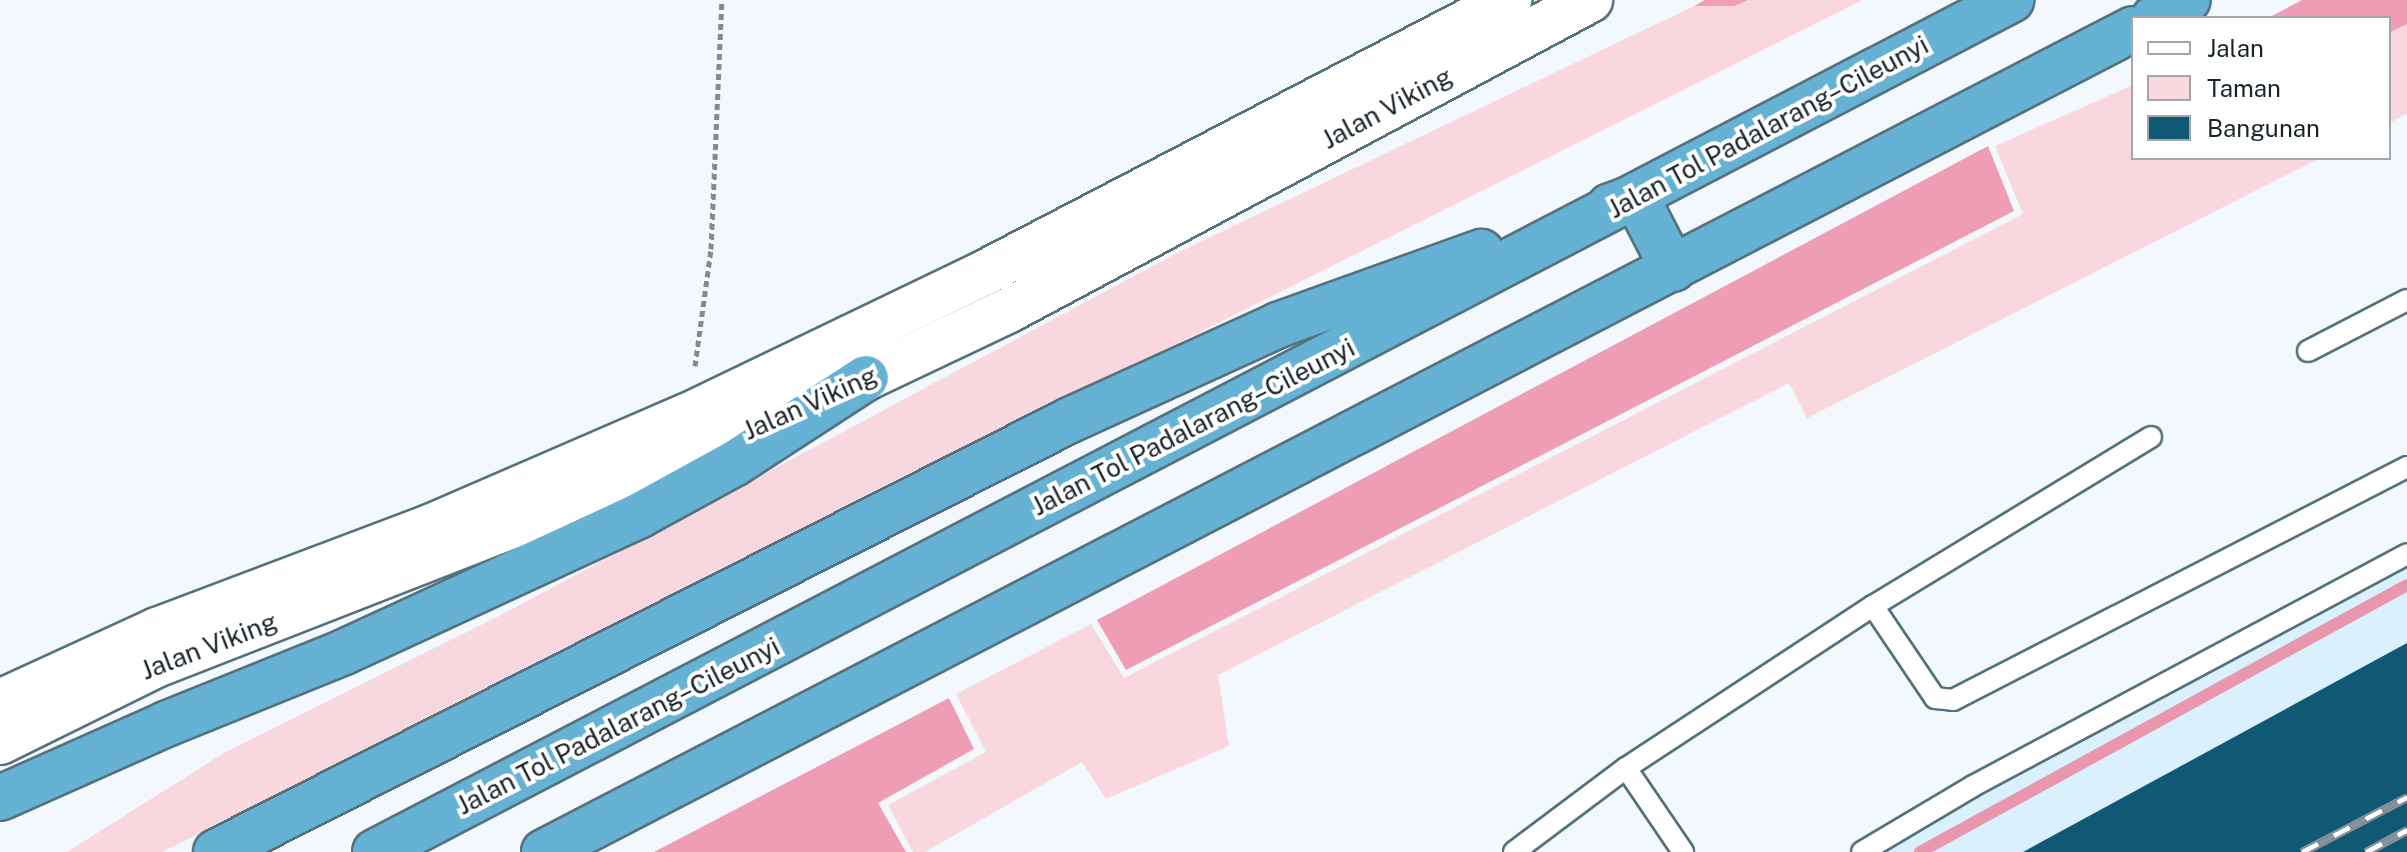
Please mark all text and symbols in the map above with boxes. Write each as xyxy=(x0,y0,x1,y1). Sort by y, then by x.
legend xyxy=(2131,16,2391,160)
street label: Jalan Tol Padalarang–Cileunyi xyxy=(1602,29,1934,225)
text: Jalan xyxy=(2207,34,2264,62)
street label: Jalan Viking xyxy=(1316,60,1458,156)
text: Taman xyxy=(2207,74,2281,102)
text: Bangunan xyxy=(2207,114,2320,142)
street label: Jalan Tol Padalarang–Cileunyi xyxy=(1026,332,1360,522)
street label: Jalan Viking xyxy=(738,359,882,447)
street label: Jalan Viking xyxy=(136,606,282,686)
street label: Jalan Tol Padalarang–Cileunyi xyxy=(451,631,785,821)

